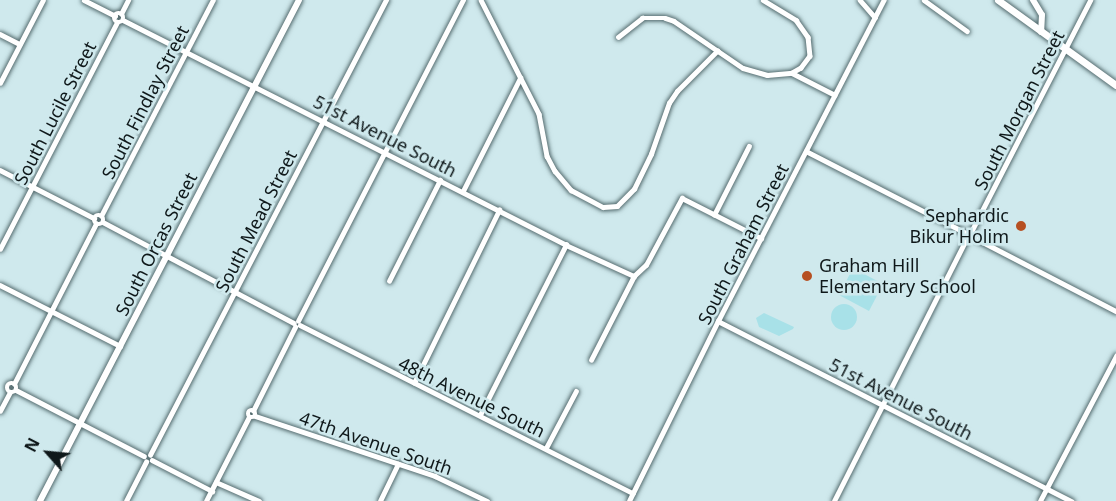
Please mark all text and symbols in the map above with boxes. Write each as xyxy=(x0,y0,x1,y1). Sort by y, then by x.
street label: South Findlay Street xyxy=(97,22,193,182)
street label: South Morgan Street xyxy=(969,27,1069,193)
street label: South Lucile Street xyxy=(10,38,100,188)
street label: 51st Avenue South xyxy=(310,91,460,181)
street label: South Mead Street xyxy=(211,146,301,296)
street label: South Graham Street xyxy=(693,160,793,328)
street label: South Orcas Street xyxy=(111,169,201,319)
place label: Sephardic Bikur Holim xyxy=(909,205,1009,248)
marker: Sephardic Bikur Holim xyxy=(1014,219,1028,233)
place label: Graham Hill Elementary School xyxy=(819,255,976,298)
marker: Graham Hill Elementary School xyxy=(800,269,814,283)
street label: 48th Avenue South xyxy=(395,352,549,442)
street label: 51st Avenue South xyxy=(826,354,976,444)
street label: 47th Avenue South xyxy=(297,407,455,479)
north arrow xyxy=(18,423,78,483)
text: N xyxy=(19,434,45,456)

